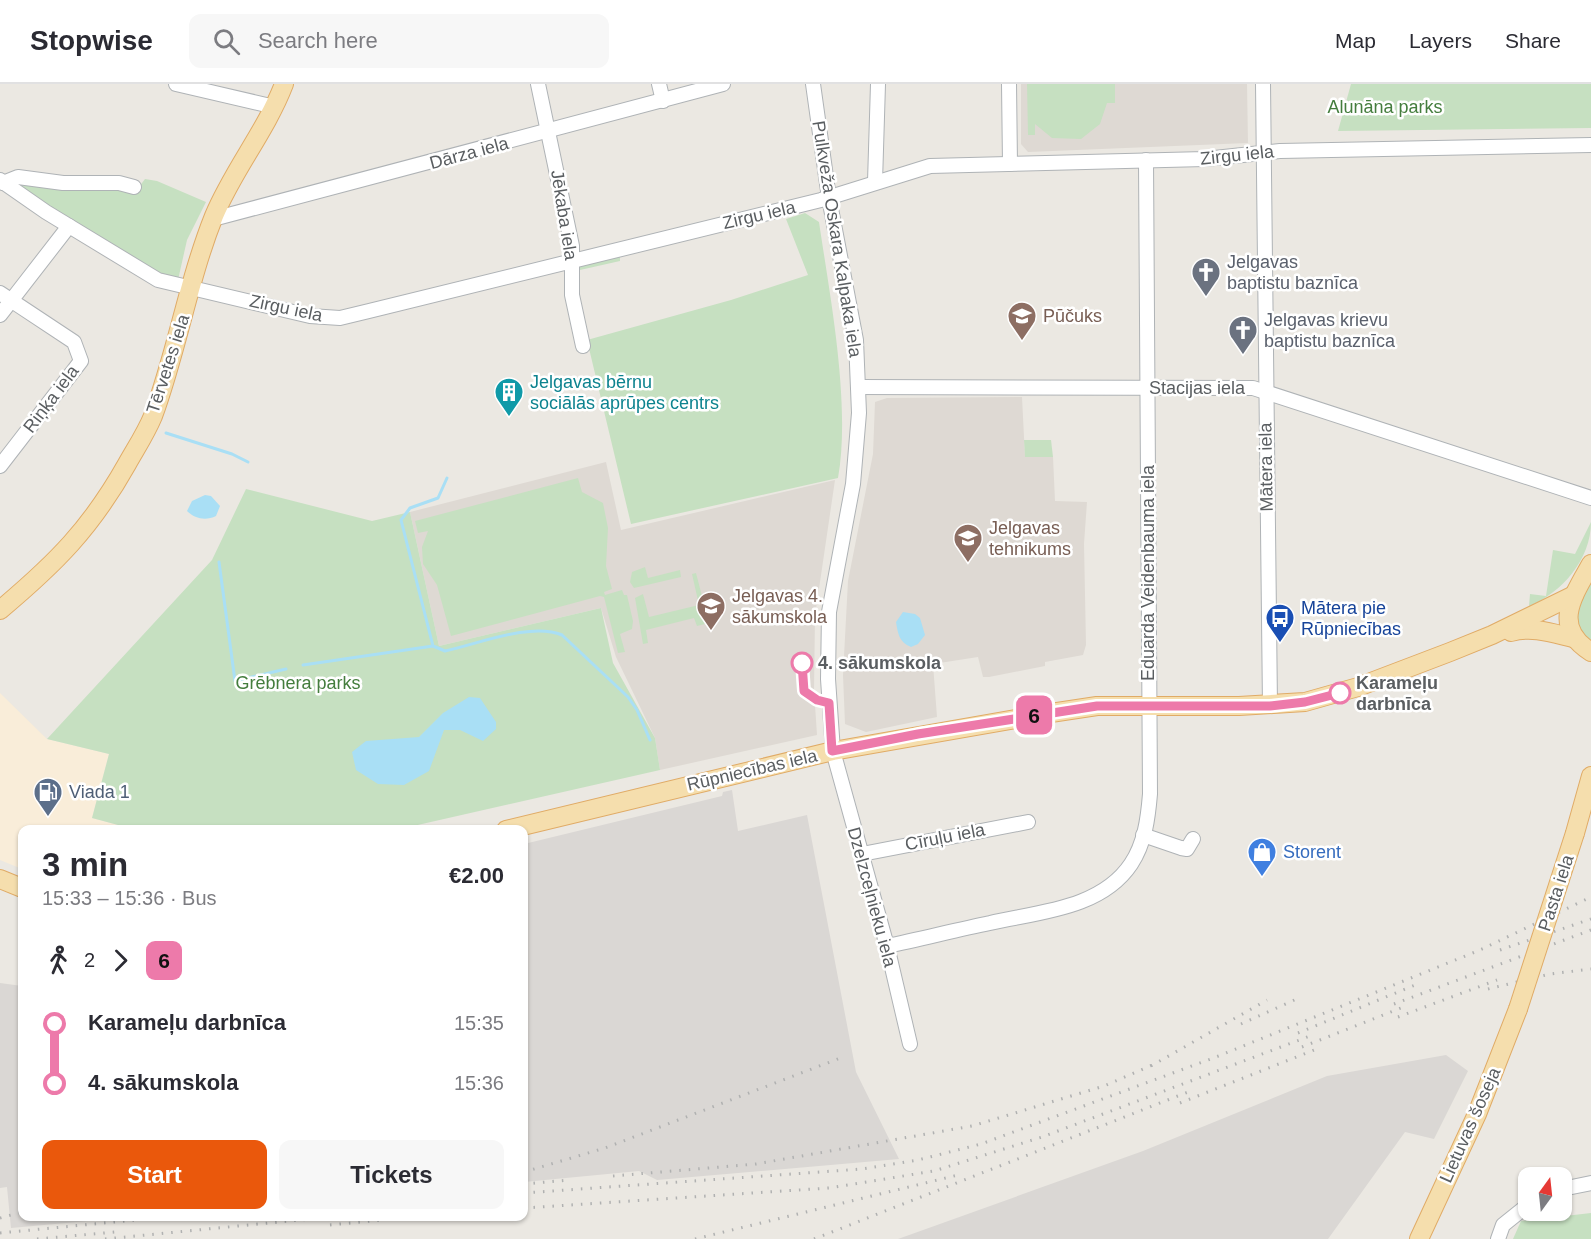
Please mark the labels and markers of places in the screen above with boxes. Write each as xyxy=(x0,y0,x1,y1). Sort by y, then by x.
place label: Jelgavas baptistu baznīca xyxy=(1227,252,1359,293)
church icon: Jelgavas baptistu baznīca xyxy=(1190,256,1222,298)
school or university icon: Pūčuks xyxy=(1006,300,1038,342)
place label: Pūčuks xyxy=(1043,306,1102,326)
place label: Jelgavas krievu baptistu baznīca xyxy=(1264,310,1396,351)
church icon: Jelgavas krievu baptistu baznīca xyxy=(1227,314,1259,356)
place label: Jelgavas bērnu sociālās aprūpes centrs xyxy=(530,372,719,413)
building icon: Jelgavas bērnu sociālās aprūpes centrs xyxy=(493,376,525,418)
place label: Jelgavas tehnikums xyxy=(989,518,1071,559)
school or university icon: Jelgavas tehnikums xyxy=(952,522,984,564)
place label: Jelgavas 4. sākumskola xyxy=(732,586,828,627)
school or university icon: Jelgavas 4. sākumskola xyxy=(695,590,727,632)
place label: Mātera pie Rūpniecības xyxy=(1301,598,1401,639)
bus stop icon: Mātera pie Rūpniecības xyxy=(1264,602,1296,644)
marker: 4. sākumskola xyxy=(791,652,813,674)
place label: 4. sākumskola xyxy=(818,653,942,673)
place label: Karameļu darbnīca xyxy=(1356,673,1438,714)
marker: Karameļu darbnīca xyxy=(1329,682,1351,704)
fuel station icon: Viada 1 xyxy=(32,776,64,818)
place label: Viada 1 xyxy=(69,782,130,802)
shop icon: Storent xyxy=(1246,836,1278,878)
place label: Storent xyxy=(1283,842,1341,862)

